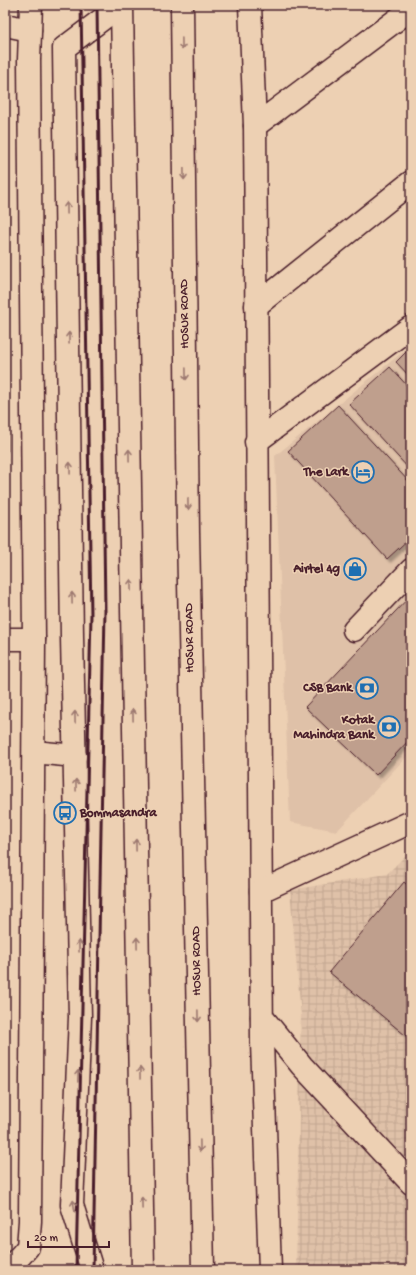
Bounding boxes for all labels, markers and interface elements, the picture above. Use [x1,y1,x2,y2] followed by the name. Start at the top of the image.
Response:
[178,37,186,50] one-way arrow
[180,167,188,180] one-way arrow
[63,202,71,215] one-way arrow
[177,279,193,349] street label: HOSUR ROAD
[65,332,72,345] one-way arrow
[182,367,190,380] one-way arrow
[125,449,133,462] one-way arrow
[350,459,376,485] hotel icon: The Lark
[66,462,74,475] one-way arrow
[303,465,350,480] place label: The Lark
[184,497,192,510] one-way arrow
[342,556,368,582] shop icon: Airtel 4g
[292,562,341,577] place label: Airtel 4g
[127,579,135,592] one-way arrow
[68,592,76,605] one-way arrow
[182,603,198,673] street label: HOSUR ROAD
[354,675,380,701] bank icon: CSB Bank
[302,681,354,696] place label: CSB Bank
[129,709,137,722] one-way arrow
[71,711,79,724] one-way arrow
[293,713,376,743] place label: Kotak Mahindra Bank
[376,714,402,740] bank icon: Kotak Mahindra Bank
[72,779,80,792] one-way arrow
[52,800,78,826] bus stop icon: Bommasandra
[79,806,157,821] place label: Bommasandra
[132,839,139,852] one-way arrow
[189,926,205,996] street label: HOSUR ROAD
[133,937,141,950] one-way arrow
[75,940,83,953] one-way arrow
[194,1009,202,1022] one-way arrow
[136,1067,143,1080] one-way arrow
[74,1070,81,1083] one-way arrow
[197,1139,204,1152] one-way arrow
[138,1197,146,1210] one-way arrow
[70,1200,78,1213] one-way arrow
[28,1223,109,1249] scale bar
[34,1232,59,1246] text: 20 m

